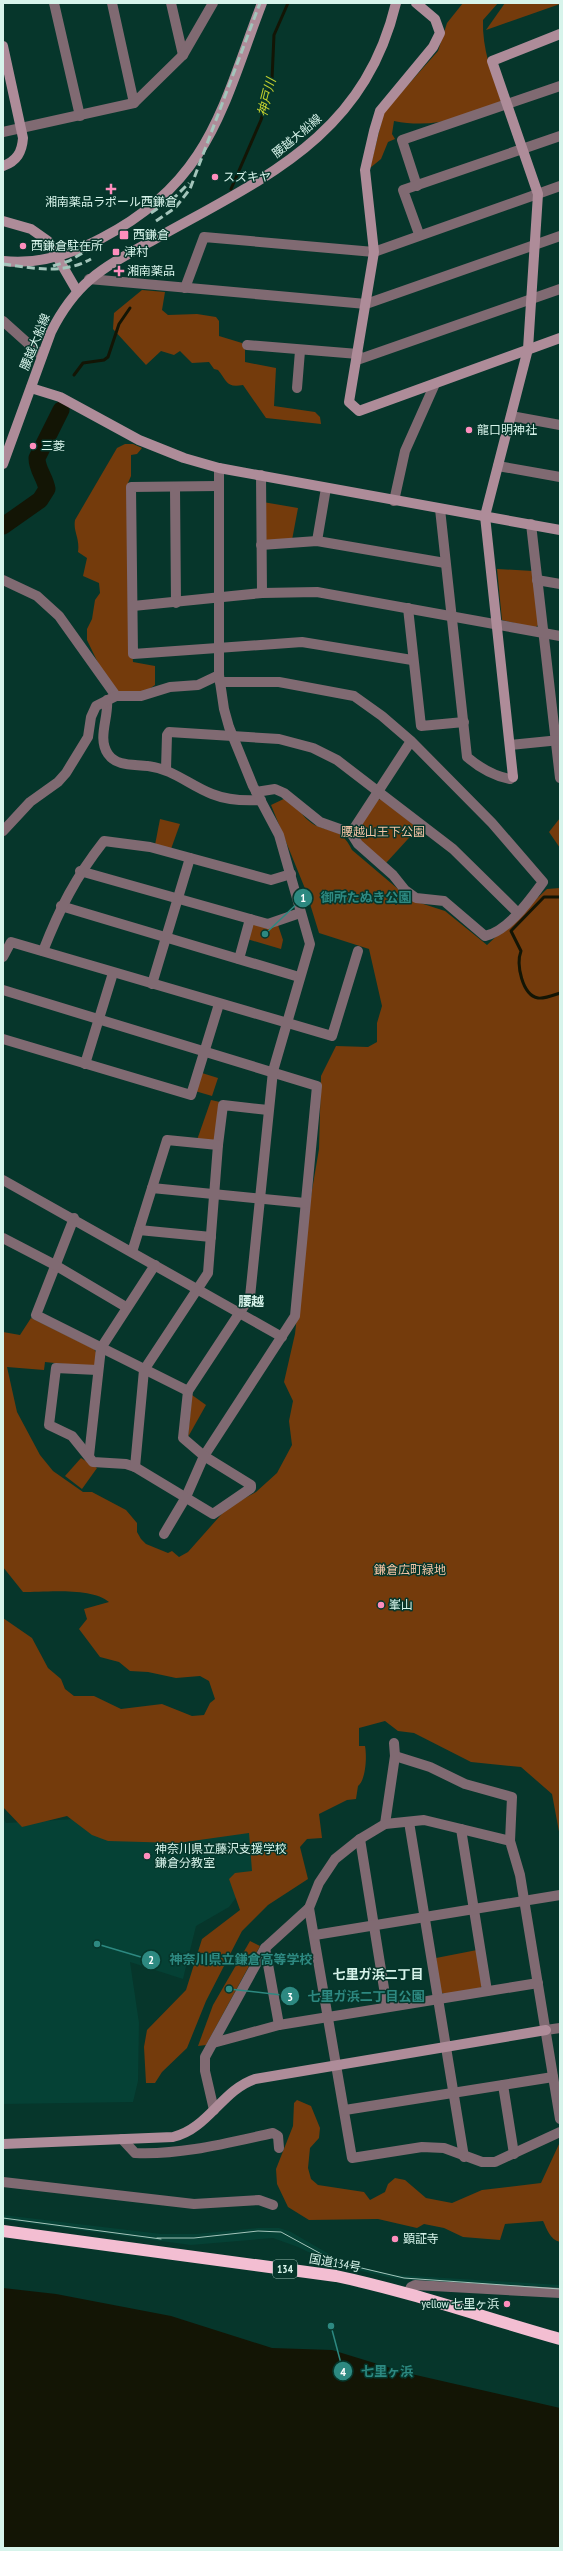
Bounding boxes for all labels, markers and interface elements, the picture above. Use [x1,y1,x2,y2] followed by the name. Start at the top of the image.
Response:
[254,74,280,118] water label: 神戸川
[269,111,324,161] street label: 腰越大船線
[223,169,271,184] place label: スズキヤ
[210,172,220,182] marker: スズキヤ
[106,184,116,194] marker: 湘南薬品ラポール西鎌倉
[45,194,177,209] place label: 湘南薬品ラポール西鎌倉
[133,227,169,242] place label: 西鎌倉
[118,229,130,241] marker: 西鎌倉
[31,238,103,253] place label: 西鎌倉駐在所
[18,241,28,251] marker: 西鎌倉駐在所
[124,244,149,259] place label: 津村
[111,247,121,257] marker: 津村
[127,263,175,278] place label: 湘南薬品
[114,266,124,276] marker: 湘南薬品
[16,311,53,372] street label: 腰越大船線
[477,422,537,437] place label: 龍口明神社
[464,425,474,435] marker: 龍口明神社
[41,438,65,453] place label: 三菱
[28,441,38,451] marker: 三菱
[341,824,425,839] park label: 腰越山王下公園
[293,885,420,910] callout: 御所たぬき公園
[321,889,411,906] text: 御所たぬき公園
[300,890,306,905] text: 1
[238,1293,264,1310] district label: 腰越
[374,1562,446,1577] park label: 鎌倉広町緑地
[389,1597,413,1612] place label: 峯山
[376,1600,386,1610] marker: 峯山
[155,1841,287,1870] place label: 神奈川県立藤沢支援学校 鎌倉分教室
[142,1851,152,1861] marker: 神奈川県立藤沢支援学校 鎌倉分教室
[141,1947,320,1972] callout: 神奈川県立鎌倉高等学校
[169,1951,313,1968] text: 神奈川県立鎌倉高等学校
[148,1952,154,1967] text: 2
[332,1966,424,1983] district label: 七里ガ浜二丁目
[280,1984,433,2009] callout: 七里ガ浜二丁目公園
[307,1988,425,2005] text: 七里ガ浜二丁目公園
[287,1989,293,2004] text: 3
[403,2231,439,2246] place label: 顕証寺
[390,2234,400,2244] marker: 顕証寺
[308,2251,362,2274] street label: 国道134号
[273,2260,297,2278] road number: 134
[421,2296,499,2311] place label: yellow 七里ヶ浜
[502,2299,512,2309] marker: yellow 七里ヶ浜
[333,2359,421,2384] callout: 七里ヶ浜
[361,2363,413,2380] text: 七里ヶ浜
[340,2364,346,2379] text: 4

